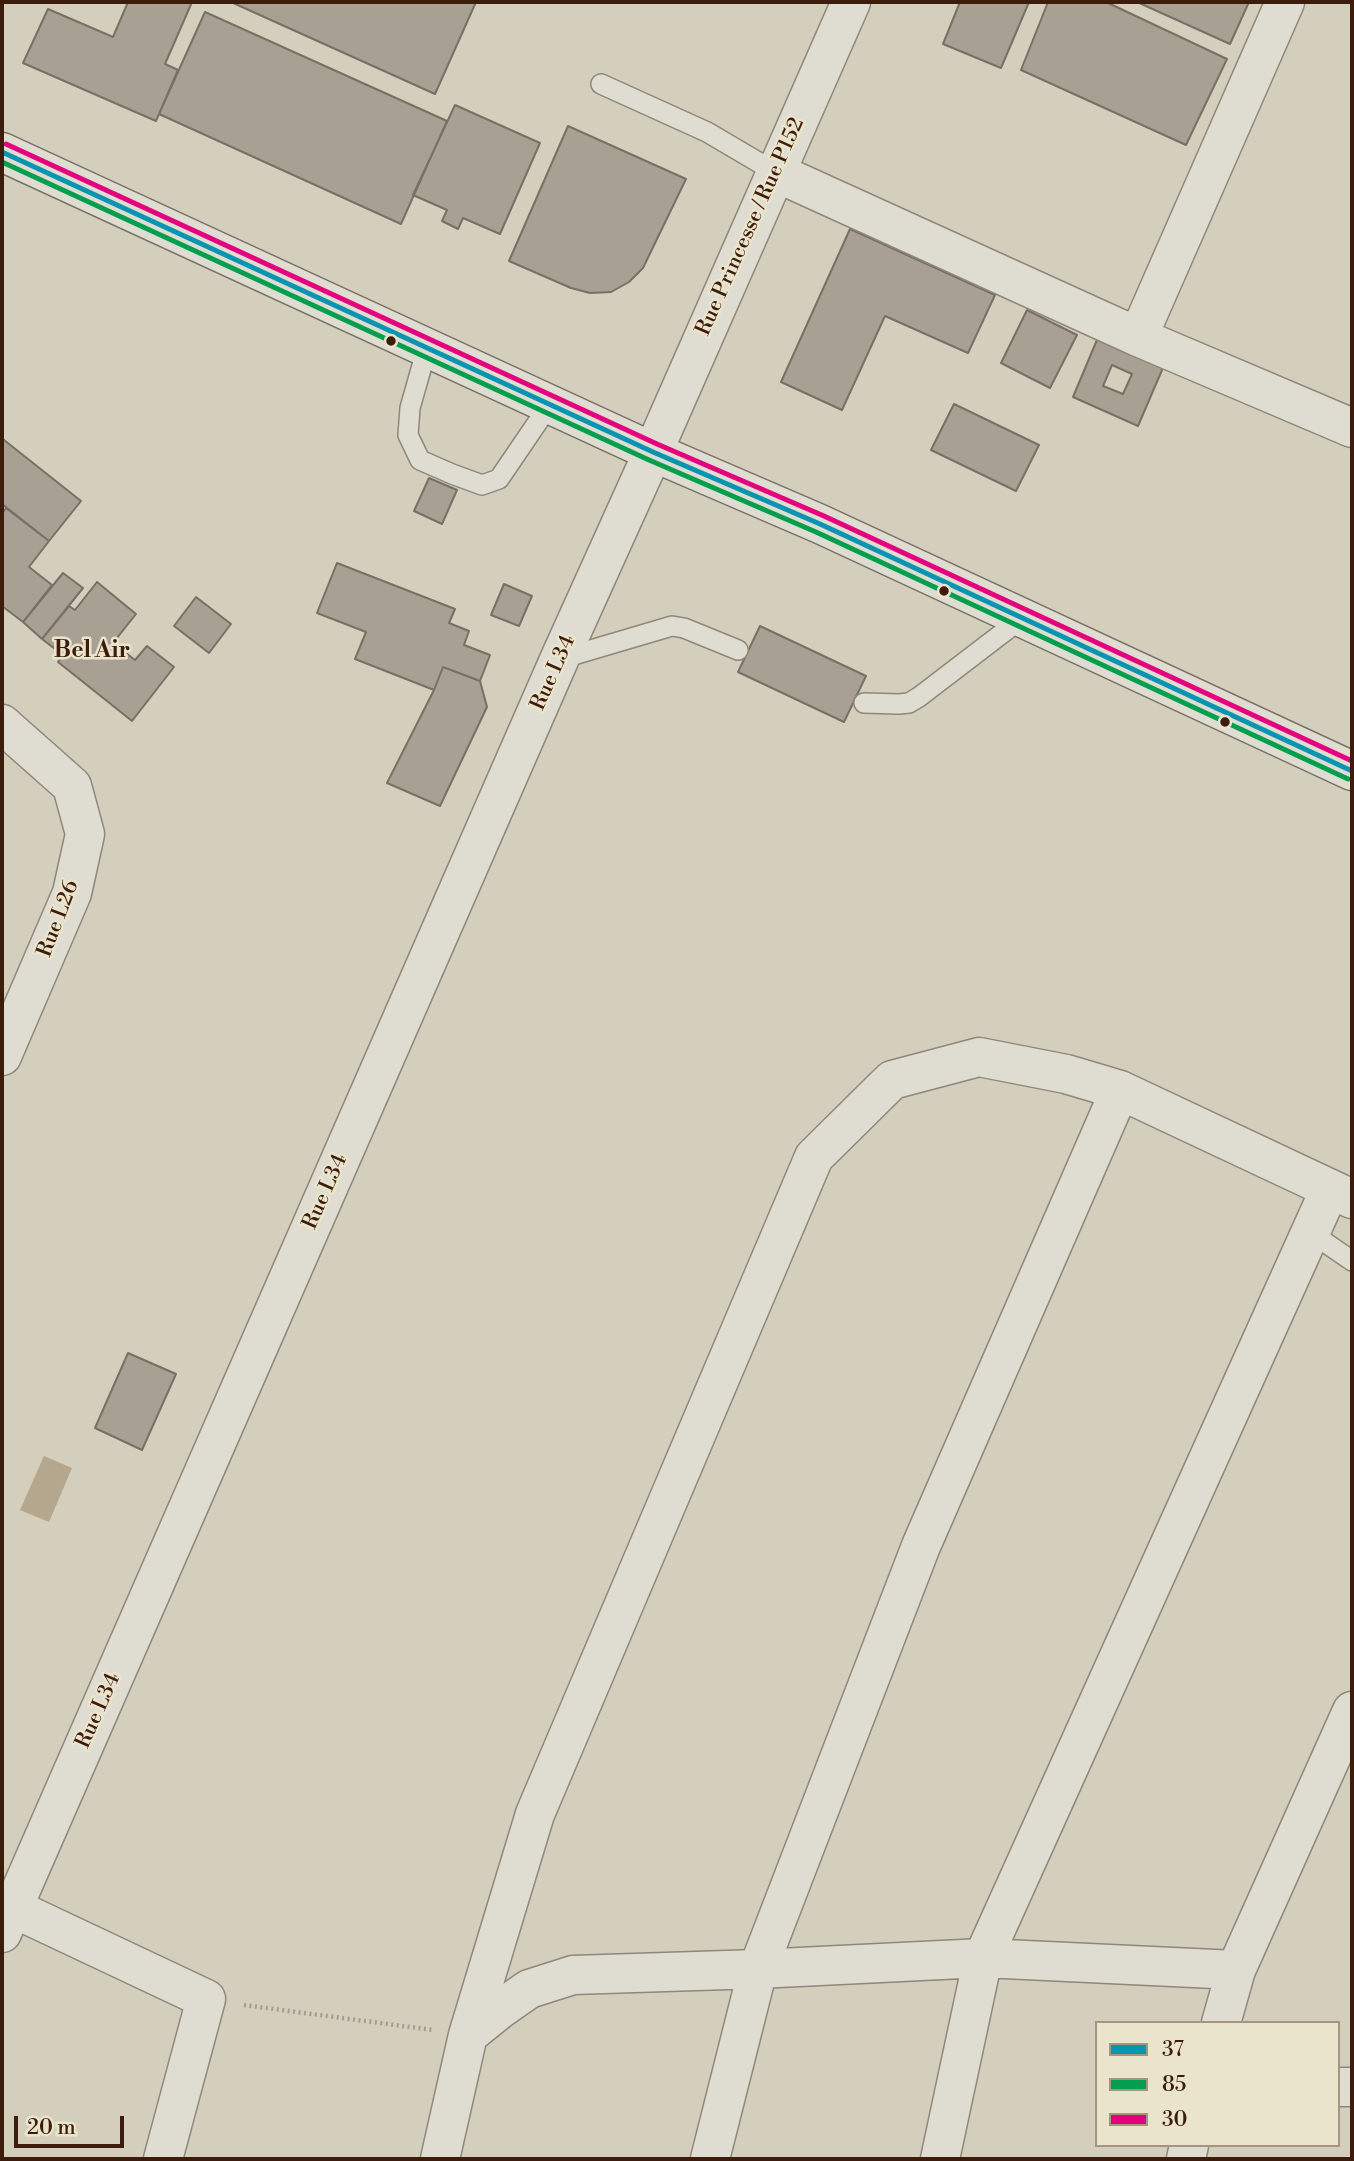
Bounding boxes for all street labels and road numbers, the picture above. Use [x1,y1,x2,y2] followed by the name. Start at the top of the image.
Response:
[692,114,810,340] street label: Rue Princesse / Rue P152
[526,631,582,715] street label: Rue L34
[33,877,85,961] street label: Rue L26
[298,1150,354,1234] street label: Rue L34
[71,1669,127,1753] street label: Rue L34

